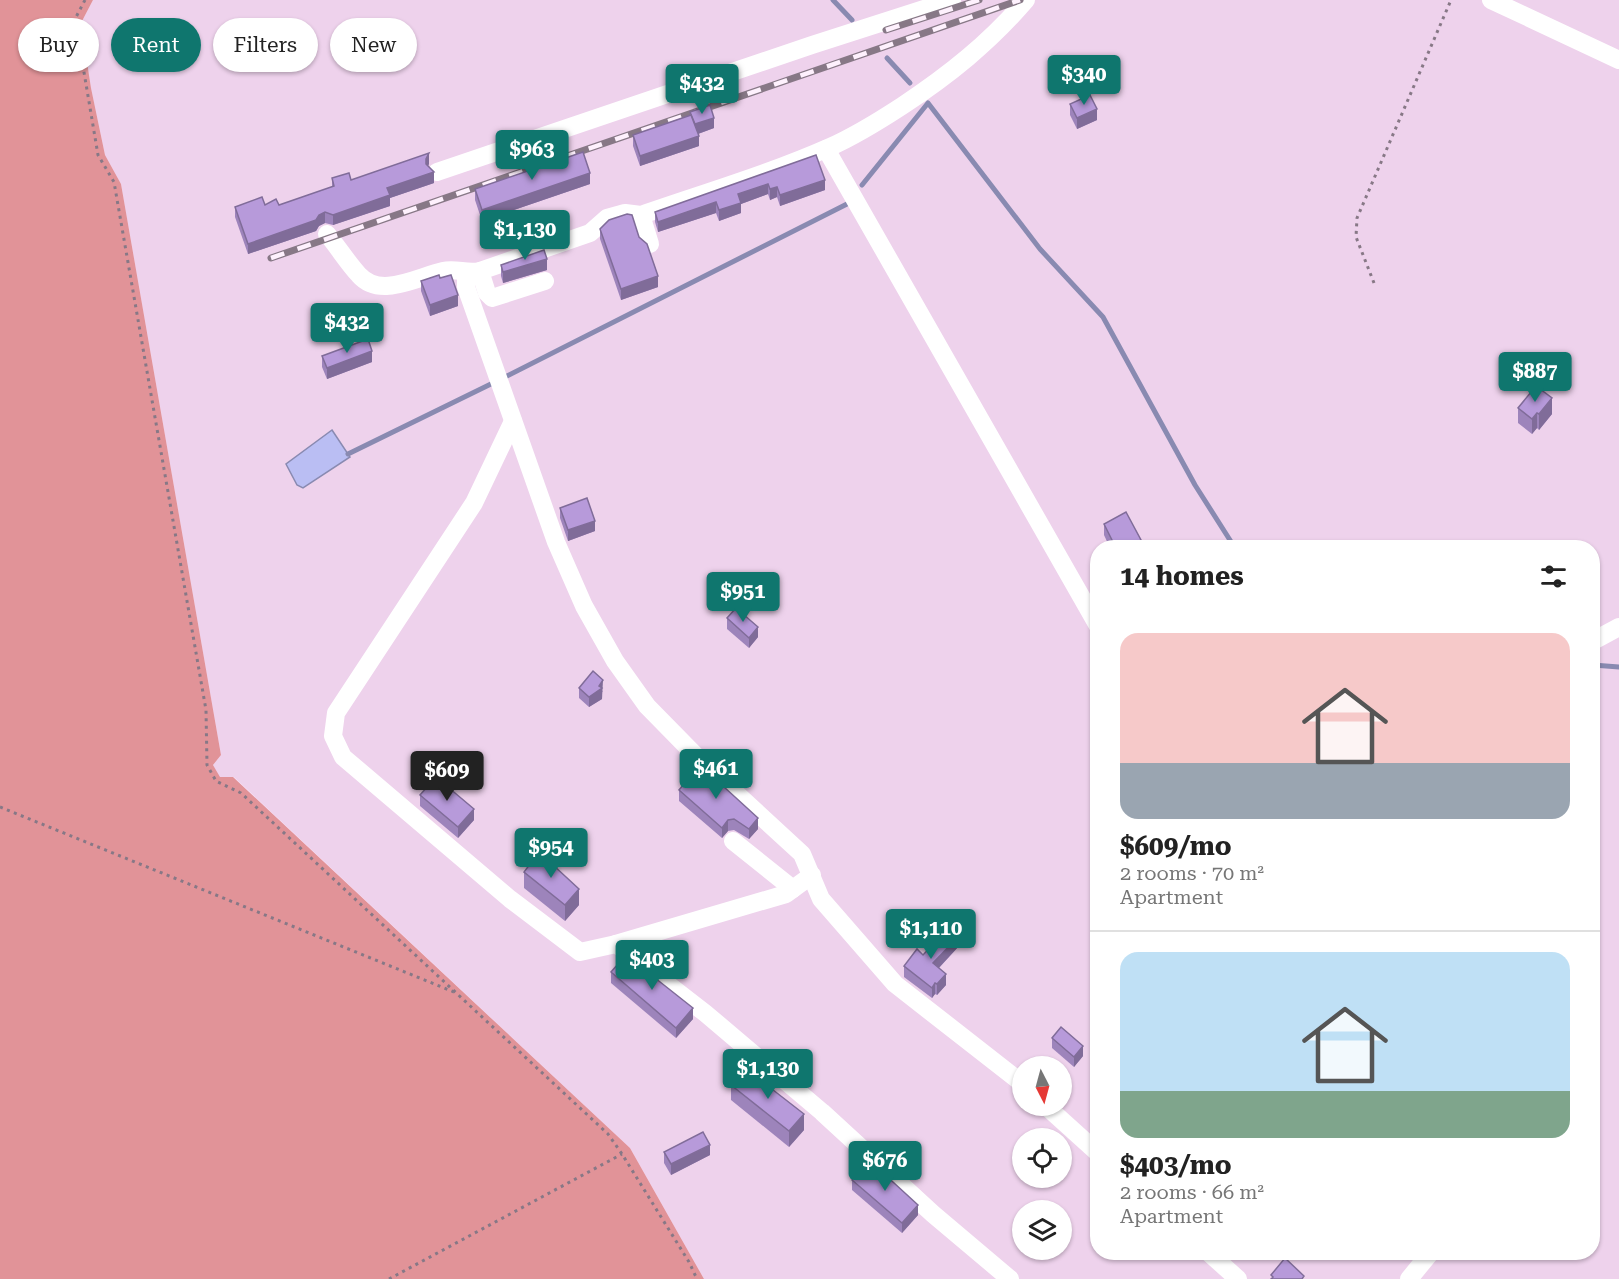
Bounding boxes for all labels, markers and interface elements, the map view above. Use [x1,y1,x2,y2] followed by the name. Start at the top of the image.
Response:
[18,18,99,72] chip: Buy
[111,18,201,72] chip: Rent
[213,18,318,72] chip: Filters
[330,18,417,72] chip: New
[1048,55,1120,106] pin: $340
[1062,62,1106,86] text: $340
[666,64,738,115] pin: $432
[680,71,724,95] text: $432
[496,130,568,181] pin: $963
[510,137,554,161] text: $963
[476,210,574,261] pin: $1,130
[494,217,556,241] text: $1,130
[311,303,383,354] pin: $432
[325,310,369,334] text: $432
[1499,352,1571,403] pin: $887
[1513,359,1557,383] text: $887
[1537,560,1570,593] icon: filters
[1120,561,1244,591] text: 14 homes
[707,572,779,623] pin: $951
[721,579,765,603] text: $951
[1291,672,1399,780] icon: home
[680,749,752,800] pin: $461
[411,751,483,802] pin: $609
[694,756,738,780] text: $461
[425,758,469,782] text: $609
[515,828,587,879] pin: $954
[1120,831,1232,861] text: $609/mo
[529,835,573,859] text: $954
[1120,861,1264,885] text: 2 rooms · 70 m²
[1120,885,1223,909] text: Apartment
[882,909,980,960] pin: $1,110
[900,916,962,940] text: $1,110
[616,940,688,991] pin: $403
[630,947,674,971] text: $403
[1291,991,1399,1099] icon: home
[719,1049,817,1100] pin: $1,130
[737,1056,799,1080] text: $1,130
[1012,1056,1072,1116] north arrow
[1012,1056,1072,1260] map controls
[1012,1128,1072,1188] button: locate
[849,1141,921,1192] pin: $676
[863,1148,907,1172] text: $676
[1120,1150,1232,1180] text: $403/mo
[1120,1180,1264,1204] text: 2 rooms · 66 m²
[1012,1200,1072,1260] button: layers
[1120,1204,1223,1228] text: Apartment

